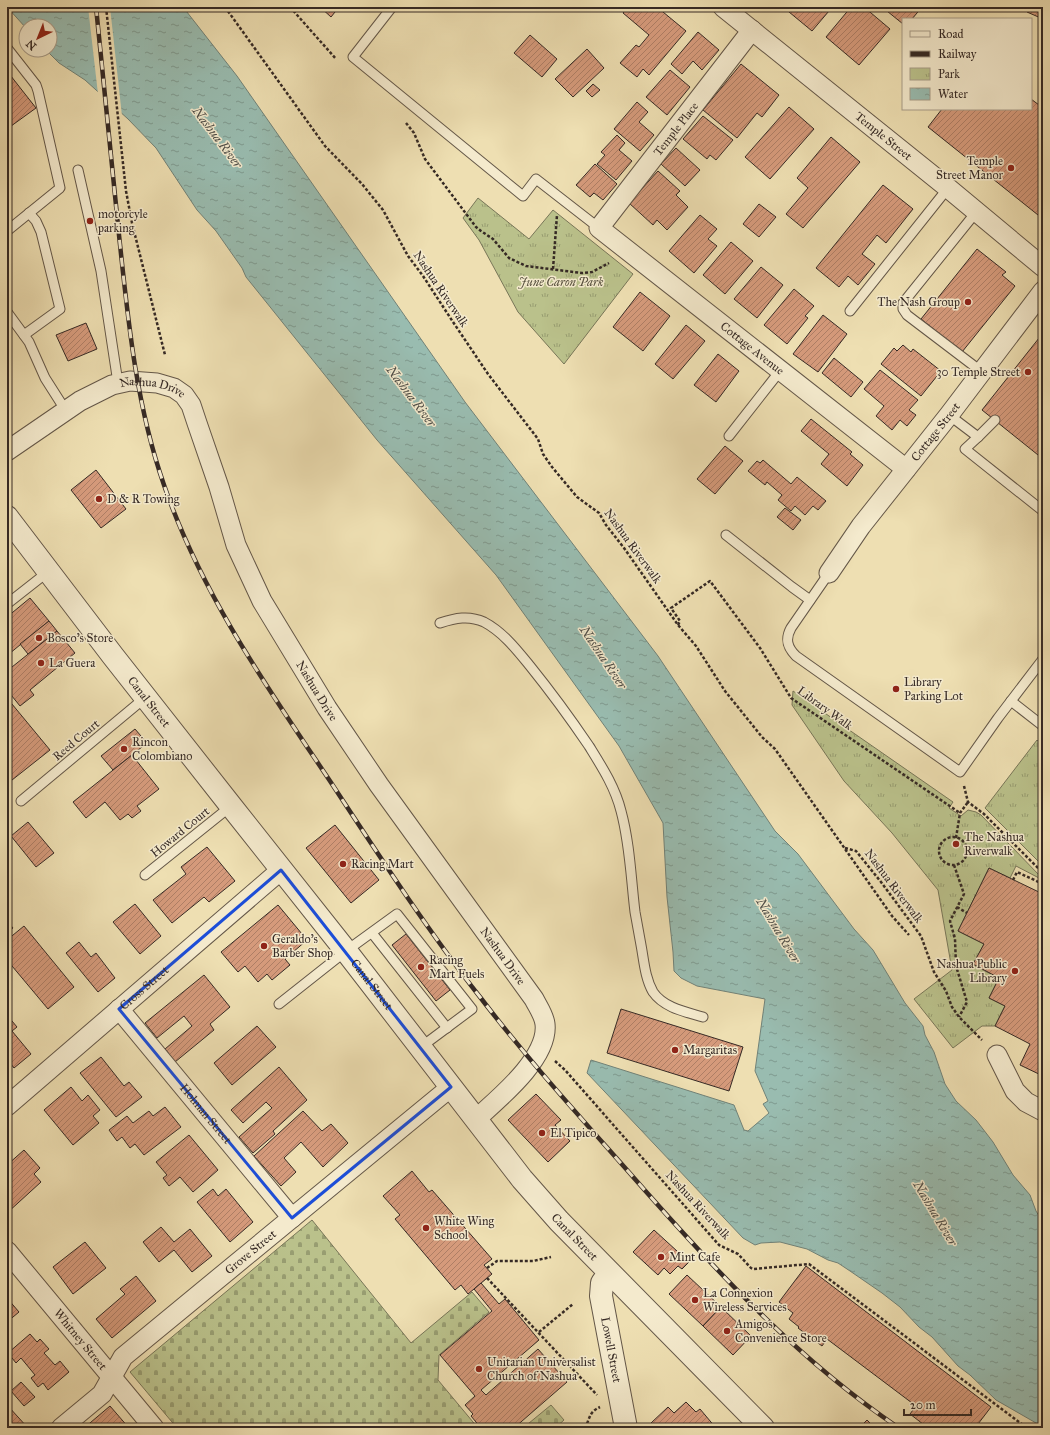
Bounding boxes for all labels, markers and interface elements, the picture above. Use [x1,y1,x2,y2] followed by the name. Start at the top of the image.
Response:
[18,18,58,58] north arrow
[902,18,1032,110] legend
[938,27,964,41] text: Road
[23,37,39,53] text: N
[938,47,977,61] text: Railway
[938,67,960,81] text: Park
[938,87,968,101] text: Water
[651,99,701,159] street label: Temple Place
[188,103,246,172] water label: Nashua River
[852,109,915,164] street label: Temple Street
[936,154,1003,182] place label: Temple Street Manor
[1006,163,1016,173] marker: Temple Street Manor
[97,207,148,236] place label: motorcyle parking
[85,216,95,226] marker: motorcyle parking
[410,248,472,330] street label: Nashua Riverwalk
[518,275,604,289] park label: June Caron Park
[877,295,960,309] place label: The Nash Group
[963,297,973,307] marker: The Nash Group
[718,319,787,378] street label: Cottage Avenue
[382,362,440,431] water label: Nashua River
[937,365,1021,379] place label: 30 Temple Street
[1023,367,1033,377] marker: 30 Temple Street
[118,374,188,401] street label: Nashua Drive
[908,399,963,464] street label: Cottage Street
[107,492,180,507] place label: D & R Towing
[94,494,104,504] marker: D & R Towing
[601,506,665,586] street label: Nashua Riverwalk
[576,622,631,693] water label: Nashua River
[47,631,113,645] place label: Bosco's Store
[34,633,44,643] marker: Bosco's Store
[49,656,96,670] place label: La Guera
[36,658,46,668] marker: La Guera
[293,658,341,724] street label: Nashua Drive
[125,674,174,730] street label: Canal Street
[904,675,964,704] place label: Library Parking Lot
[795,683,856,733] street label: Library Walk
[891,684,901,694] marker: Library Parking Lot
[50,716,103,764] street label: Reed Court
[132,735,192,763] place label: Rincon Colombiano
[119,744,129,754] marker: Rincon Colombiano
[148,804,213,860] street label: Howard Court
[964,830,1025,858] place label: The Nashua Riverwalk
[951,839,961,849] marker: The Nashua Riverwalk
[862,846,926,926] street label: Nashua Riverwalk
[351,857,414,872] place label: Racing Mart
[338,859,348,869] marker: Racing Mart
[752,894,804,966] water label: Nashua River
[477,924,528,988] street label: Nashua Drive
[272,932,333,960] place label: Geraldo's Barber Shop
[259,941,269,951] marker: Geraldo's Barber Shop
[429,953,485,981] place label: Racing Mart Fuels
[348,956,396,1013] street label: Canal Street
[936,957,1007,985] place label: Nashua Public Library
[416,962,426,972] marker: Racing Mart Fuels
[117,963,172,1013] street label: Cross Street
[1010,966,1020,976] marker: Nashua Public Library
[683,1043,737,1058] place label: Margaritas
[670,1045,680,1055] marker: Margaritas
[177,1081,235,1147] street label: Holman Street
[550,1126,596,1140] place label: El Tipico
[537,1128,547,1138] marker: El Tipico
[663,1168,734,1242] street label: Nashua Riverwalk
[909,1177,961,1249] water label: Nashua River
[548,1210,601,1264] street label: Canal Street
[434,1214,494,1242] place label: White Wing School
[421,1223,431,1233] marker: White Wing School
[222,1226,280,1277] street label: Grove Street
[669,1250,720,1264] place label: Mint Cafe
[656,1252,666,1262] marker: Mint Cafe
[703,1286,787,1314] place label: La Connexion Wireless Services
[690,1295,700,1305] marker: La Connexion Wireless Services
[51,1306,110,1373] street label: Whitney Street
[598,1316,624,1385] street label: Lowell Street
[734,1317,827,1345] place label: Amigos Convenience Store
[722,1326,732,1336] marker: Amigos Convenience Store
[487,1355,597,1383] place label: Unitarian Universalist Church of Nashua
[474,1364,484,1374] marker: Unitarian Universalist Church of Nashua
[904,1391,971,1417] scale bar
[910,1398,936,1412] text: 20 m

